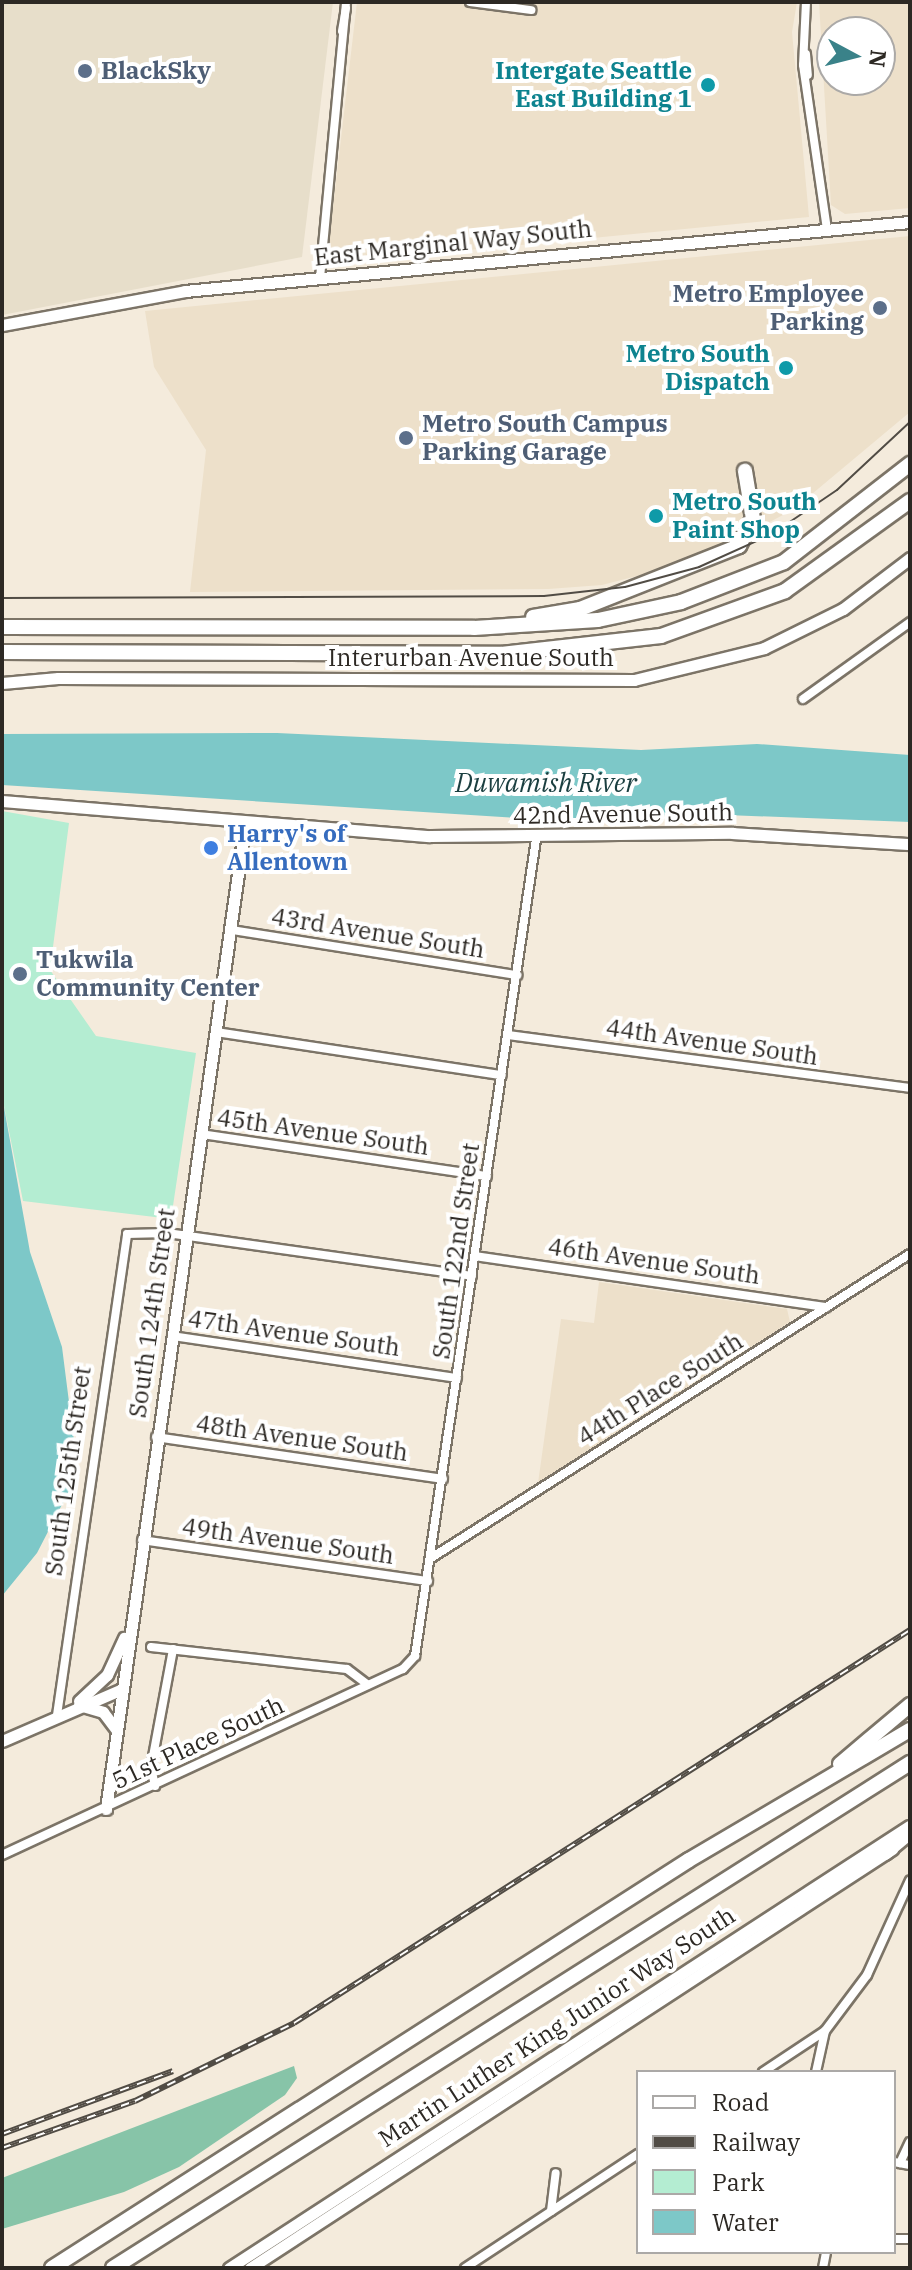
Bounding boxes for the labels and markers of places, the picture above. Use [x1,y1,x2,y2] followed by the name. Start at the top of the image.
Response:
[101,57,211,85] place label: BlackSky
[495,57,692,113] place label: Intergate Seattle East Building 1
[76,62,94,80] marker: BlackSky
[699,76,717,94] marker: Intergate Seattle East Building 1
[673,280,864,336] place label: Metro Employee Parking
[871,299,889,317] marker: Metro Employee Parking
[625,340,770,396] place label: Metro South Dispatch
[777,359,795,377] marker: Metro South Dispatch
[422,410,668,466] place label: Metro South Campus Parking Garage
[397,429,415,447] marker: Metro South Campus Parking Garage
[672,488,817,544] place label: Metro South Paint Shop
[647,507,665,525] marker: Metro South Paint Shop
[227,820,348,876] place label: Harry's of Allentown
[202,839,220,857] marker: Harry's of Allentown
[36,946,260,1002] place label: Tukwila Community Center
[11,965,29,983] marker: Tukwila Community Center

